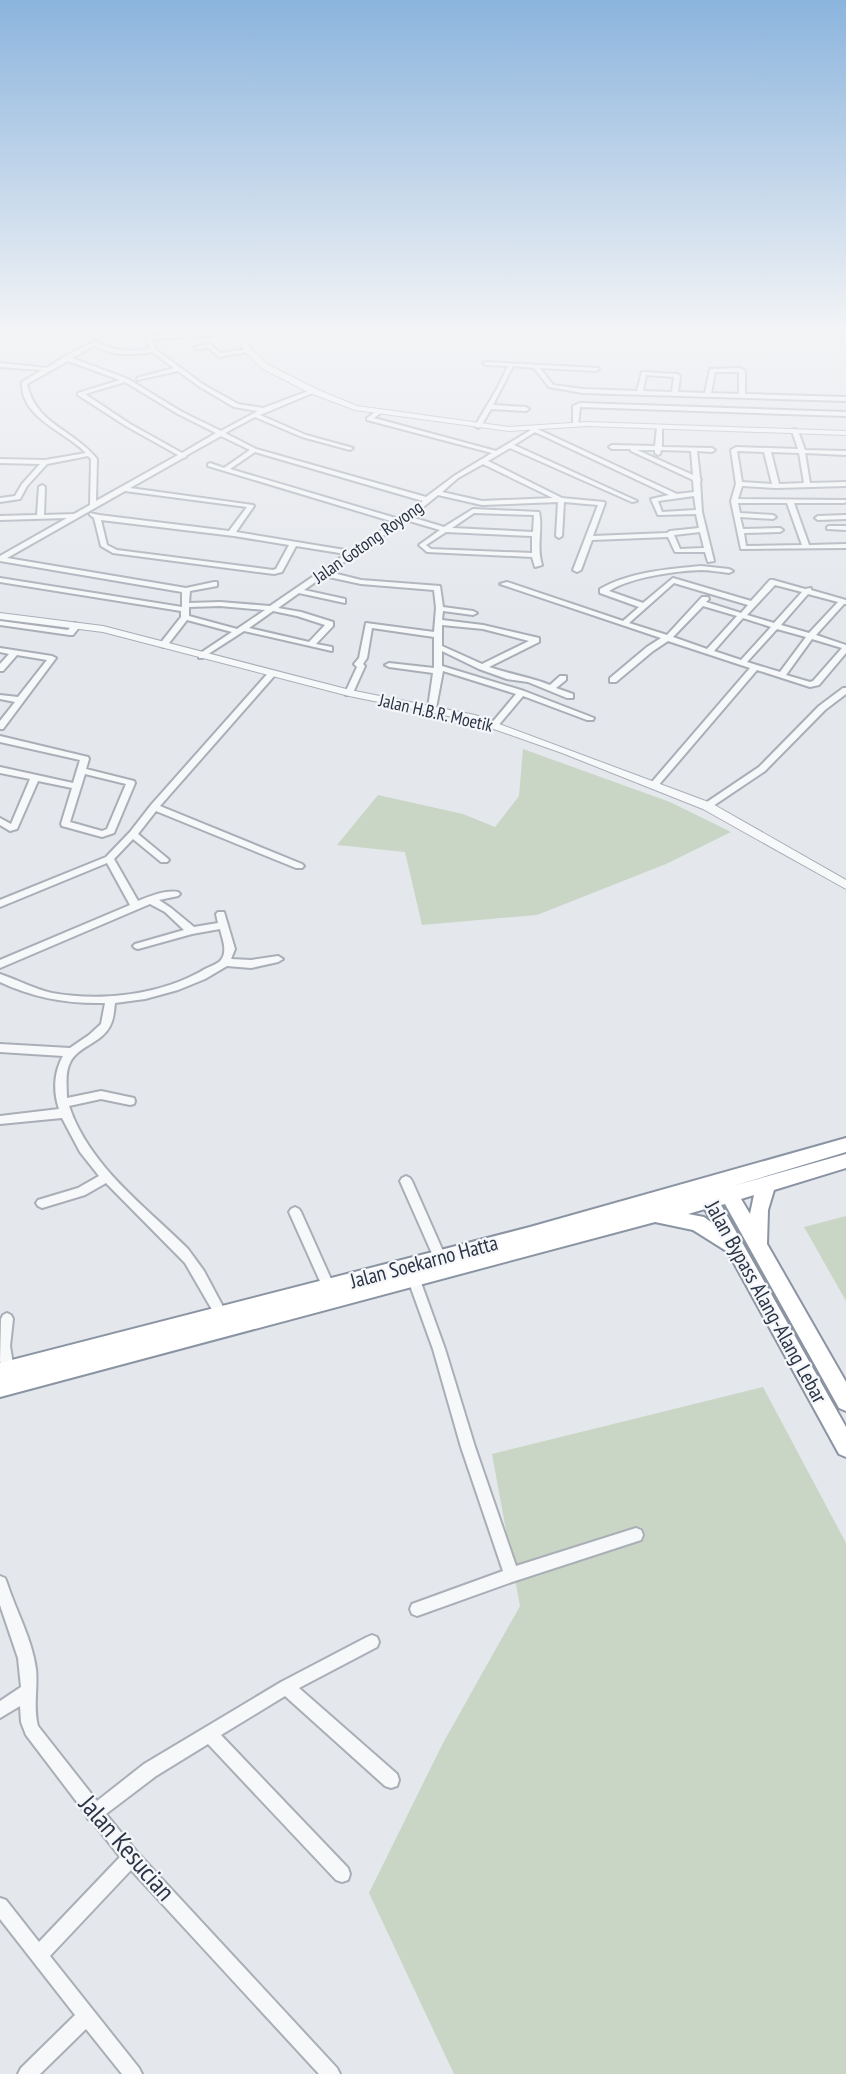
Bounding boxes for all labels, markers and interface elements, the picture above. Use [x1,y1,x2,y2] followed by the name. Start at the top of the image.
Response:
[307,495,427,589] street label: Jalan Gotong Royong
[376,688,495,737] street label: Jalan H.B.R. Moetik
[699,1195,833,1408] street label: Jalan Bypass Alang-Alang Lebar
[346,1229,501,1294] street label: Jalan Soekarno Hatta
[72,1787,182,1907] street label: Jalan Kesucian

